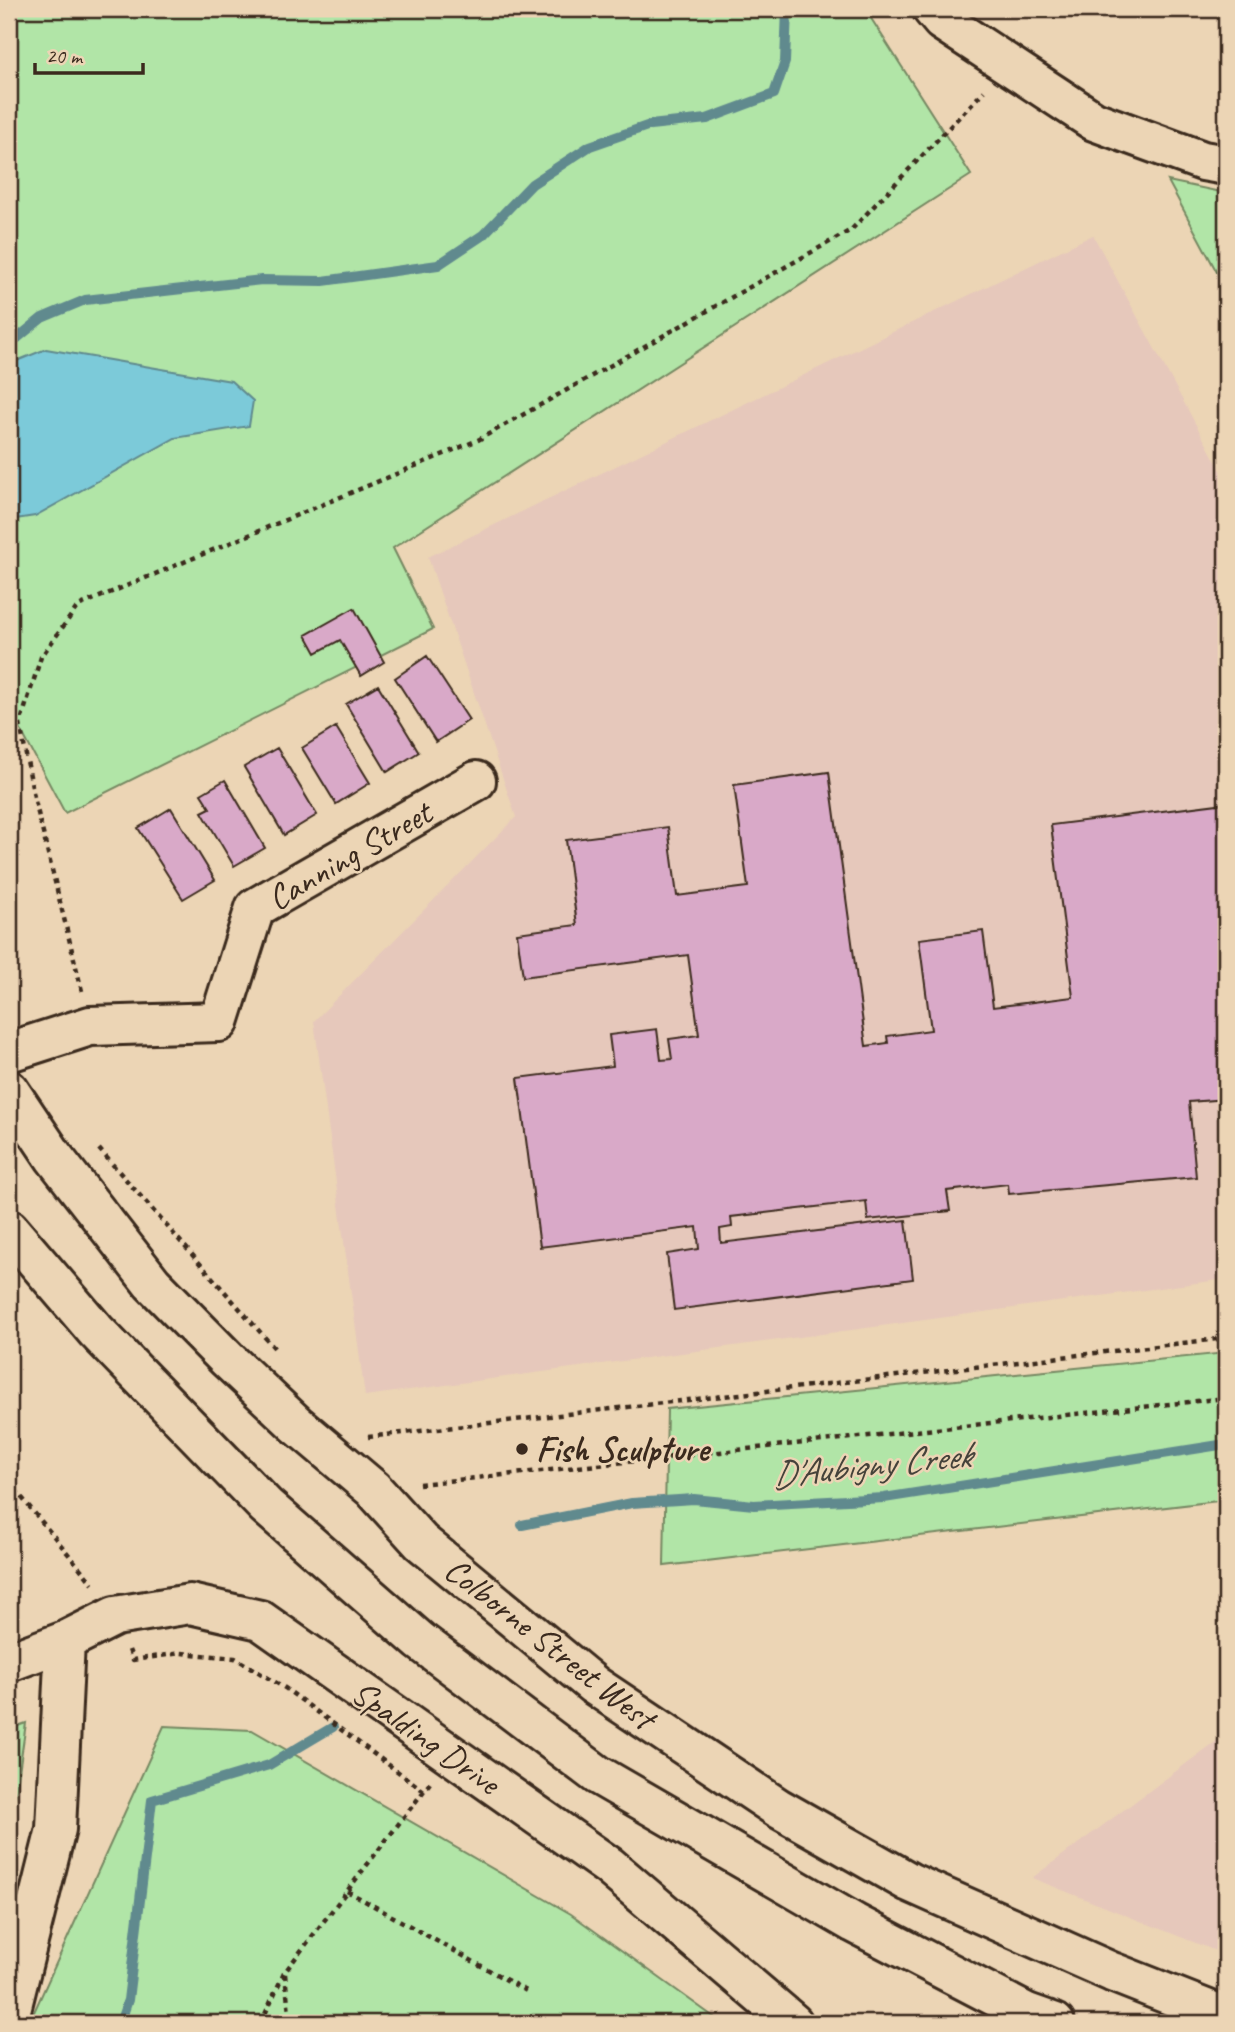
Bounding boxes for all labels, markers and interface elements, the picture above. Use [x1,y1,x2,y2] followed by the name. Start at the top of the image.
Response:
[35,32,144,76] scale bar
[46,43,84,69] text: 20 m
[259,789,442,920] street label: Canning Street
[536,1427,712,1472] place label: Fish Sculpture
[769,1430,980,1498] water label: D'Aubigny Creek
[514,1441,530,1457] marker: Fish Sculpture
[435,1547,667,1742] street label: Colborne Street West
[343,1670,511,1806] street label: Spalding Drive

